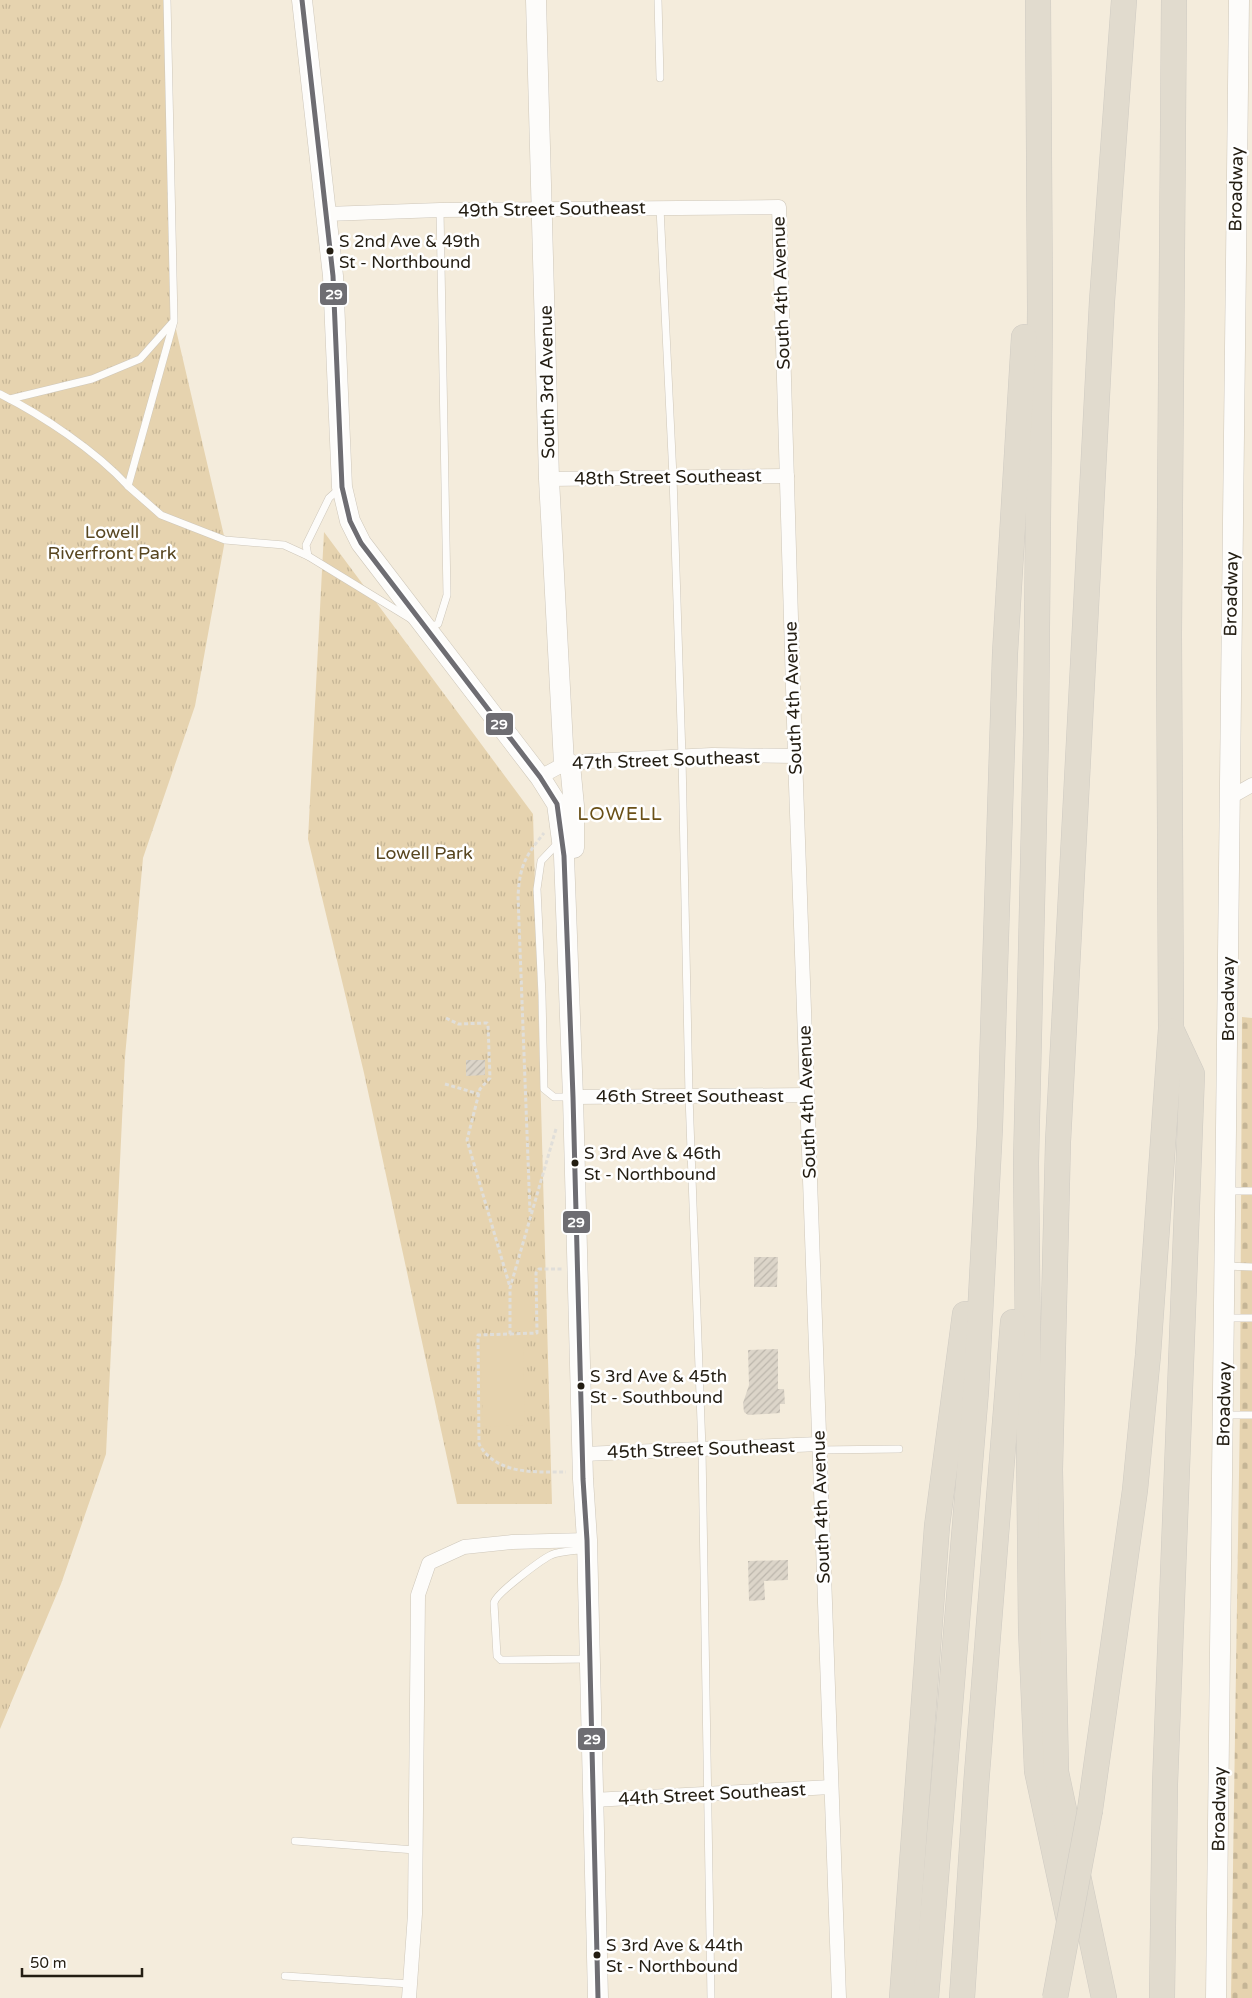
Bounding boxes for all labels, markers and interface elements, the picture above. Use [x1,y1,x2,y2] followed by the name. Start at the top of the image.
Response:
[1224,146,1248,232] street label: Broadway
[458,196,646,222] street label: 49th Street Southeast
[767,216,795,370] street label: South 4th Avenue
[339,231,480,273] place label: S 2nd Ave & 49th St - Northbound
[325,246,335,256] marker: S 2nd Ave & 49th St - Northbound
[319,282,348,306] line badge: 29
[325,286,343,303] text: 29
[535,305,559,459] street label: South 3rd Avenue
[574,464,762,490] street label: 48th Street Southeast
[48,521,177,564] park label: Lowell Riverfront Park
[1219,551,1243,637] street label: Broadway
[779,621,807,775] street label: South 4th Avenue
[485,712,514,736] line badge: 29
[490,716,508,733] text: 29
[572,746,760,774] street label: 47th Street Southeast
[577,803,663,825] district label: LOWELL
[375,842,473,864] park label: Lowell Park
[1217,956,1239,1042] street label: Broadway
[793,1025,821,1179] street label: South 4th Avenue
[596,1085,784,1107] street label: 46th Street Southeast
[584,1143,721,1185] place label: S 3rd Ave & 46th St - Northbound
[570,1158,580,1168] marker: S 3rd Ave & 46th St - Northbound
[562,1210,591,1234] line badge: 29
[567,1214,585,1231] text: 29
[1212,1361,1236,1447] street label: Broadway
[590,1366,727,1408] place label: S 3rd Ave & 45th St - Southbound
[576,1381,586,1391] marker: S 3rd Ave & 45th St - Southbound
[807,1430,835,1584] street label: South 4th Avenue
[607,1435,795,1463] street label: 45th Street Southeast
[577,1727,606,1751] line badge: 29
[583,1731,601,1748] text: 29
[1207,1766,1231,1852] street label: Broadway
[618,1778,806,1810] street label: 44th Street Southeast
[606,1935,743,1977] place label: S 3rd Ave & 44th St - Northbound
[22,1946,142,1978] scale bar
[592,1950,602,1960] marker: S 3rd Ave & 44th St - Northbound
[30,1954,67,1972] text: 50 m

